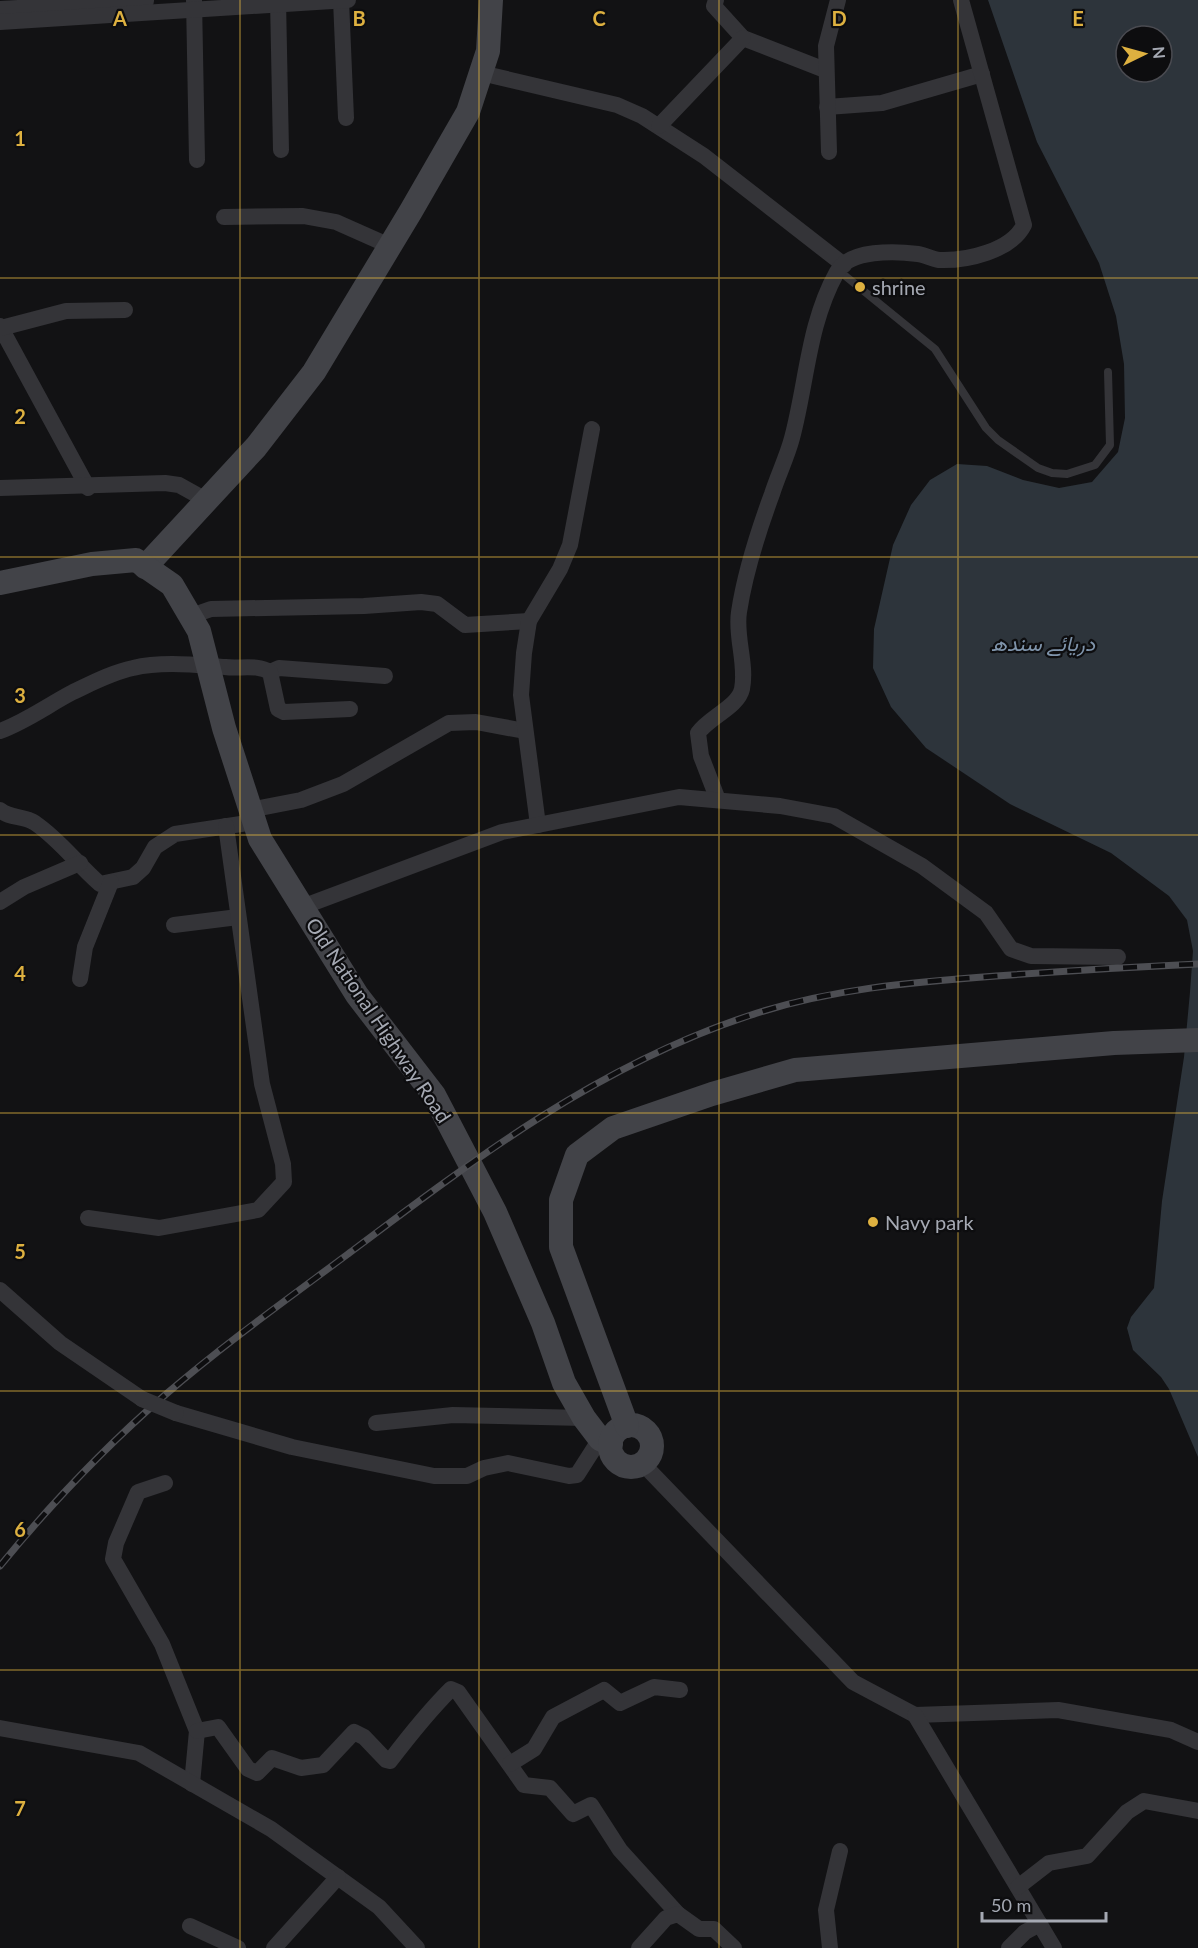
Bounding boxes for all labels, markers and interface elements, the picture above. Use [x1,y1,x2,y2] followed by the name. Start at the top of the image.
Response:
[112,6,127,30] text: A
[352,6,366,30] text: B
[592,6,606,30] text: C
[831,6,847,30] text: D
[1072,6,1084,30] text: E
[1114,24,1174,84] north arrow
[1149,46,1169,60] text: N
[14,126,26,150] text: 1
[872,275,926,299] place label: shrine
[853,280,867,294] marker: shrine
[14,404,26,428] text: 2
[991,630,1096,657] water label: دریائے سندھ
[14,683,26,707] text: 3
[301,913,457,1127] street label: Old National Highway Road
[14,961,26,985] text: 4
[885,1210,974,1234] place label: Navy park
[866,1215,880,1229] marker: Navy park
[14,1239,26,1263] text: 5
[14,1517,26,1541] text: 6
[14,1796,26,1820] text: 7
[982,1885,1106,1923] scale bar
[991,1894,1031,1916] text: 50 m

